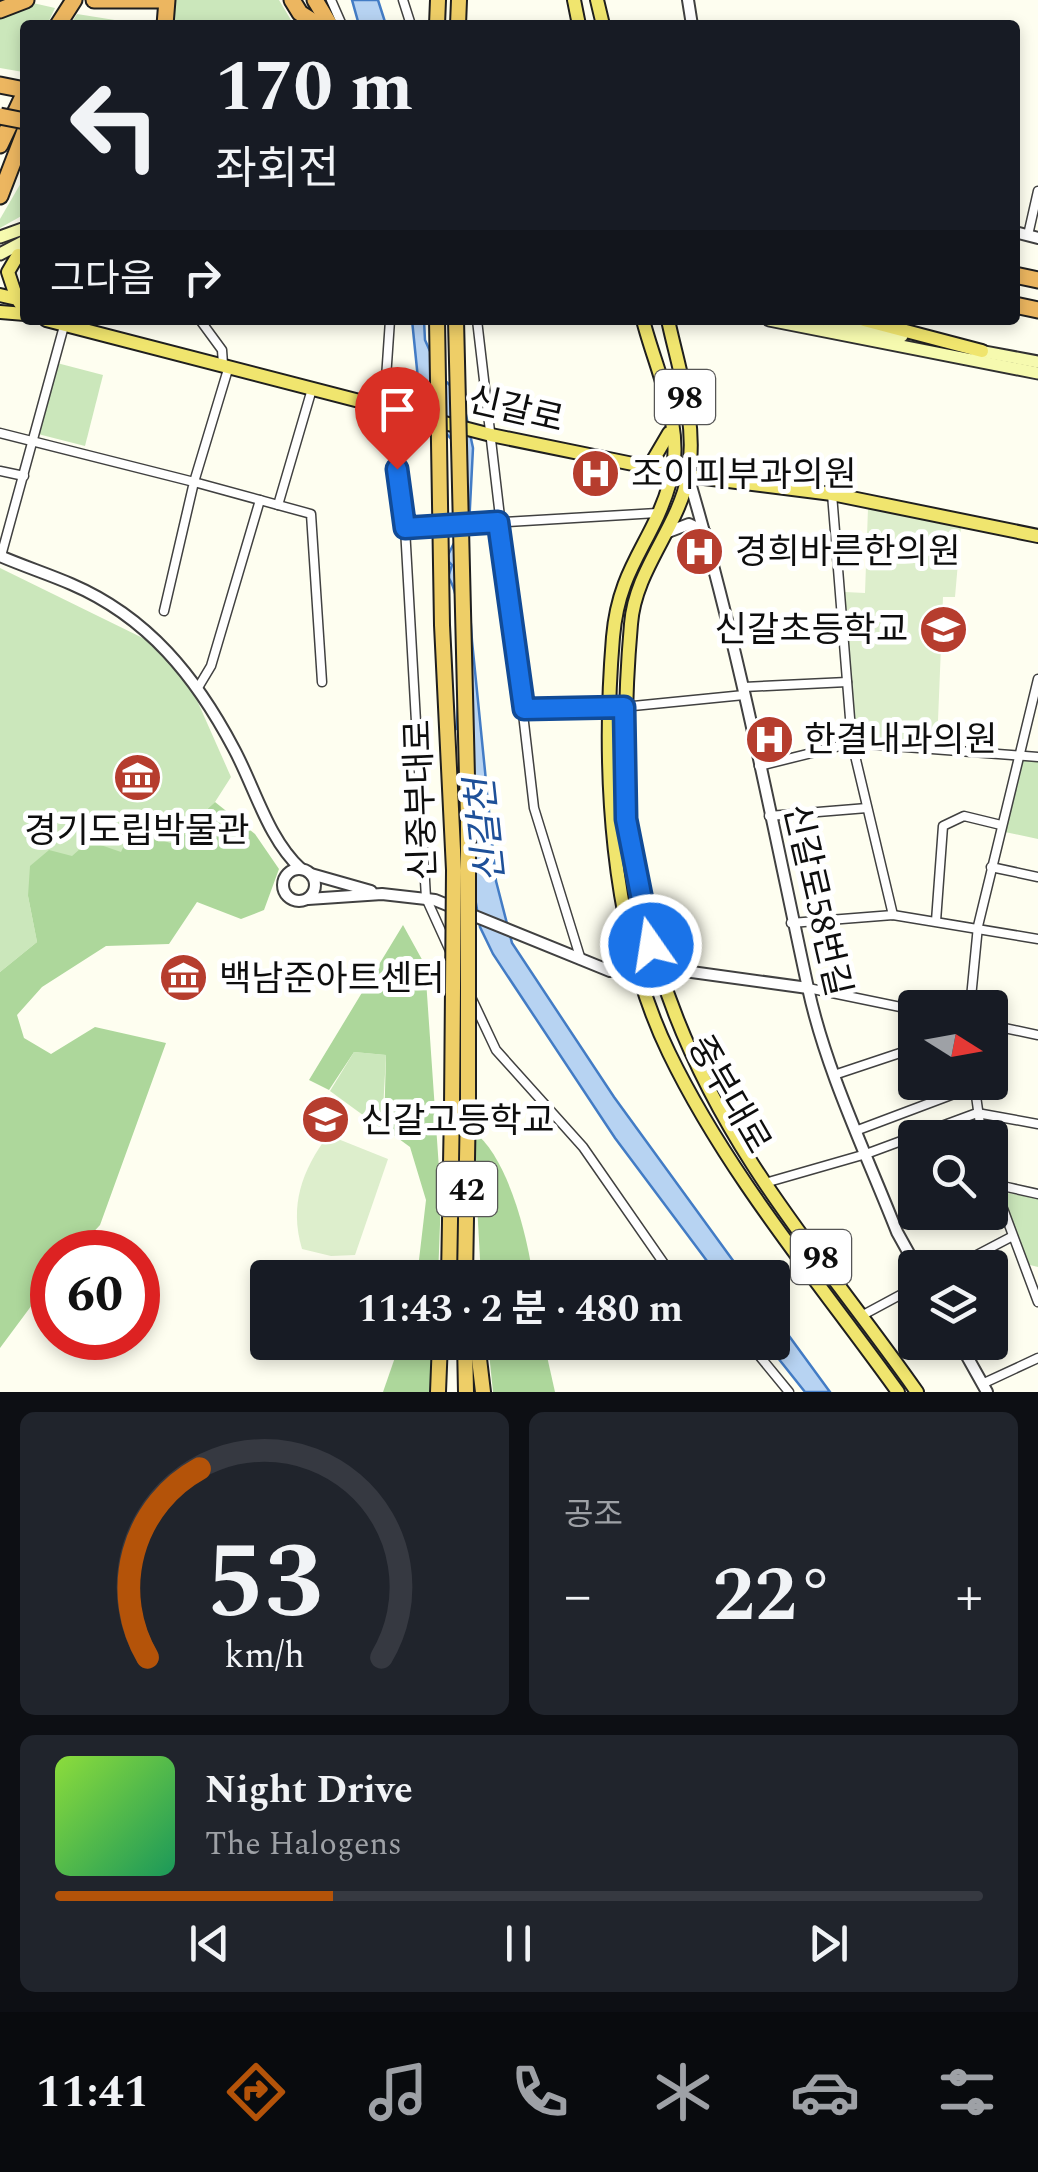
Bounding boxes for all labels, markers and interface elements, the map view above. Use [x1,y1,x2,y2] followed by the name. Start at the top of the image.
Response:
[215,35,413,141] text: 170 m
[50,60,180,190] icon: left
[215,135,339,204] text: 좌회전
[175,250,230,305] icon: right
[50,251,155,309] text: 그다음
[355,367,440,470] pin
[655,370,715,424] road number: 98
[463,374,569,447] street label: 신갈로
[370,382,425,437] icon: arrive
[570,448,622,500] hospital icon: 조이피부과의원
[631,449,856,502] place label: 조이피부과의원
[674,525,726,577] hospital icon: 경희바른한의원
[735,526,960,579] place label: 경희바른한의원
[917,603,969,655] school or university icon: 신갈초등학교
[715,604,908,657] place label: 신갈초등학교
[743,713,795,765] hospital icon: 한결내과의원
[804,714,997,767] place label: 한결내과의원
[392,719,451,881] street label: 신중부대로
[111,752,163,804] museum icon: 경기도립박물관
[452,772,521,886] water label: 신갈천
[769,799,864,1002] street label: 신갈로58번길
[24,805,250,858] place label: 경기도립박물관
[599,893,703,997] position arrow
[158,952,210,1004] museum icon: 백남준아트센터
[219,953,444,1006] place label: 백남준아트센터
[898,990,1008,1100] north arrow
[898,990,1008,1360] map controls
[674,1026,784,1164] street label: 중부대로
[300,1094,352,1146] school or university icon: 신갈고등학교
[361,1095,554,1148] place label: 신갈고등학교
[898,1120,1008,1230] button: search
[437,1162,497,1216] road number: 42
[30,1230,160,1360] speed limit sign: 60
[791,1230,851,1284] road number: 98
[898,1250,1008,1360] button: layers
[357,1281,683,1339] text: 11:43 · 2 분 · 480 m
[564,1491,623,1540] text: 공조
[206,1505,323,1663] text: 53
[713,1540,834,1654] text: 22°
[564,1555,592,1638] text: −
[955,1555,983,1638] text: +
[224,1629,305,1684] text: km/h
[205,1762,413,1820] text: Night Drive
[205,1820,402,1869] text: The Halogens
[182,1916,237,1971] icon: previous
[491,1916,546,1971] icon: pause
[801,1916,856,1971] icon: next
[221,2057,291,2127] icon: directions
[363,2057,433,2127] icon: music
[505,2057,575,2127] icon: phone
[648,2057,718,2127] icon: climate
[790,2057,860,2127] icon: car
[932,2057,1002,2127] icon: filters
[36,2058,149,2127] text: 11:41

